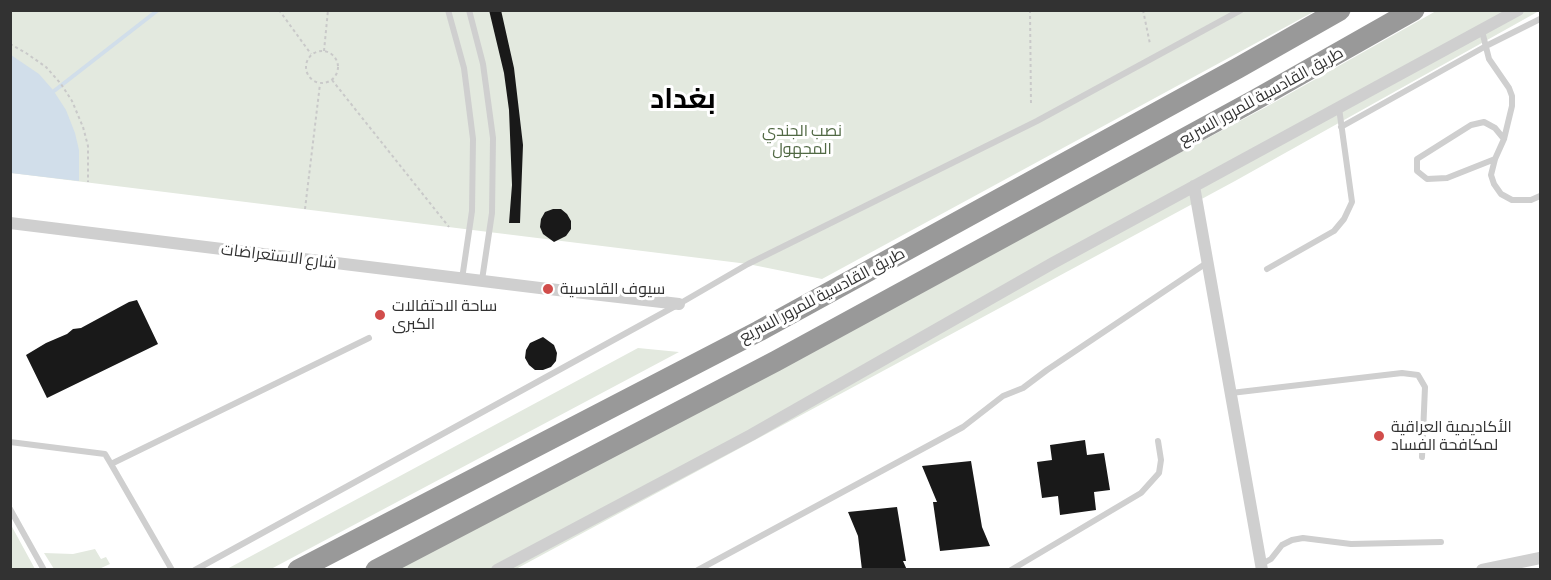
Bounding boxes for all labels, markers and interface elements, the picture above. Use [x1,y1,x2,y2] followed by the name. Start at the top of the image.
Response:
[1176,43,1346,149] street label: طريق القادسية للمرور السريع
[650,82,716,116] district label: بغداد
[762,121,842,159] park label: نصب الجندي المجهول
[220,239,338,273] street label: شارع الاستعراضات
[736,243,908,347] street label: طريق القادسية للمرور السريع
[560,279,665,299] place label: سيوف القادسية
[541,282,555,296] marker: سيوف القادسية
[392,296,497,334] place label: ساحة الاحتفالات الكبرى
[373,308,387,322] marker: ساحة الاحتفالات الكبرى
[1391,417,1512,455] place label: الأكاديمية العراقية لمكافحة الفساد
[1372,429,1386,443] marker: الأكاديمية العراقية لمكافحة الفساد

